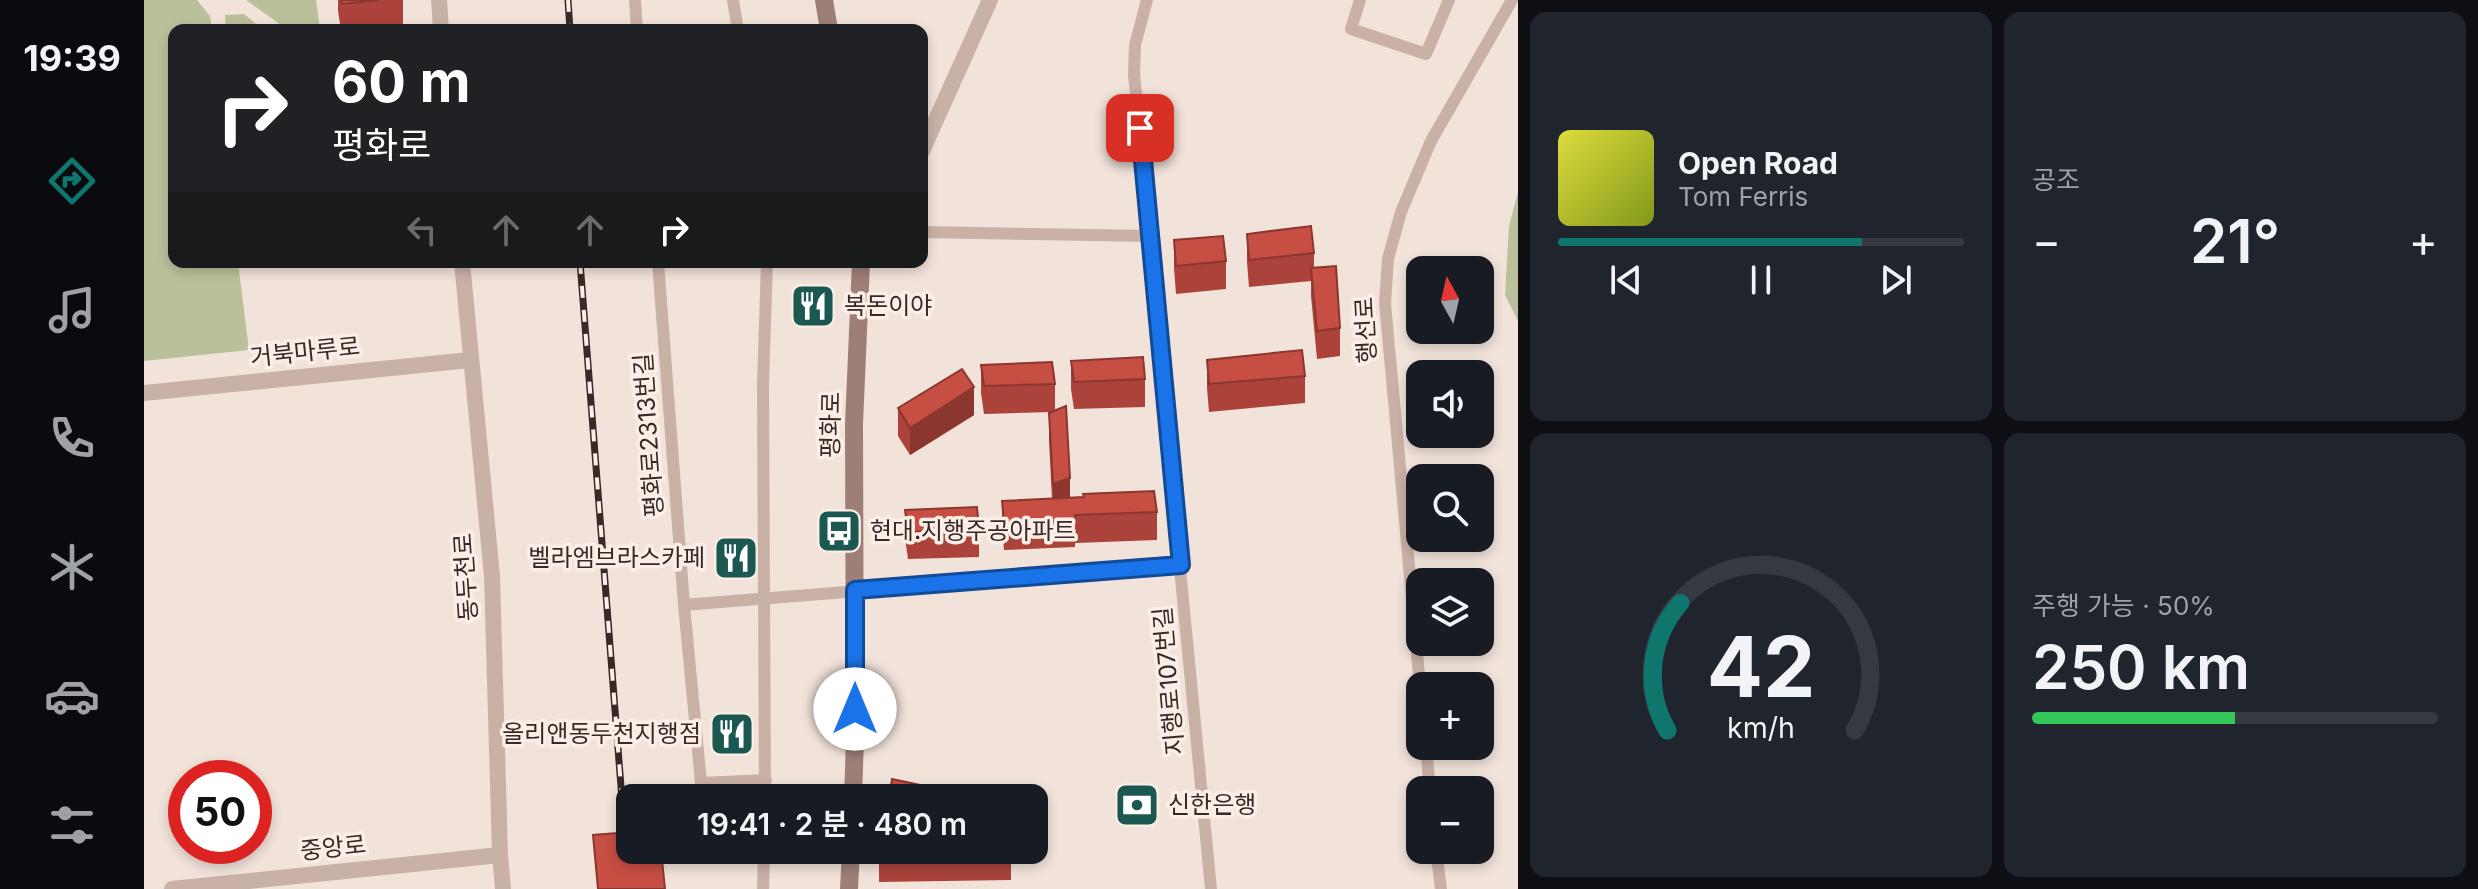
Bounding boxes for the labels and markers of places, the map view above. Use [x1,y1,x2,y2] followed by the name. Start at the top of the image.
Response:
[1106,94,1174,162] pin
[789,282,837,330] restaurant icon: 복돈이야
[844,291,932,320] place label: 복돈이야
[815,507,863,555] bus stop icon: 현대.지행주공아파트
[870,516,1076,545] place label: 현대.지행주공아파트
[712,534,760,582] restaurant icon: 벨라엠브라스카페
[528,543,705,572] place label: 벨라엠브라스카페
[708,710,756,758] restaurant icon: 올리앤동두천지행점
[502,719,701,748] place label: 올리앤동두천지행점
[1113,781,1161,829] bank icon: 신한은행
[1168,790,1256,819] place label: 신한은행

